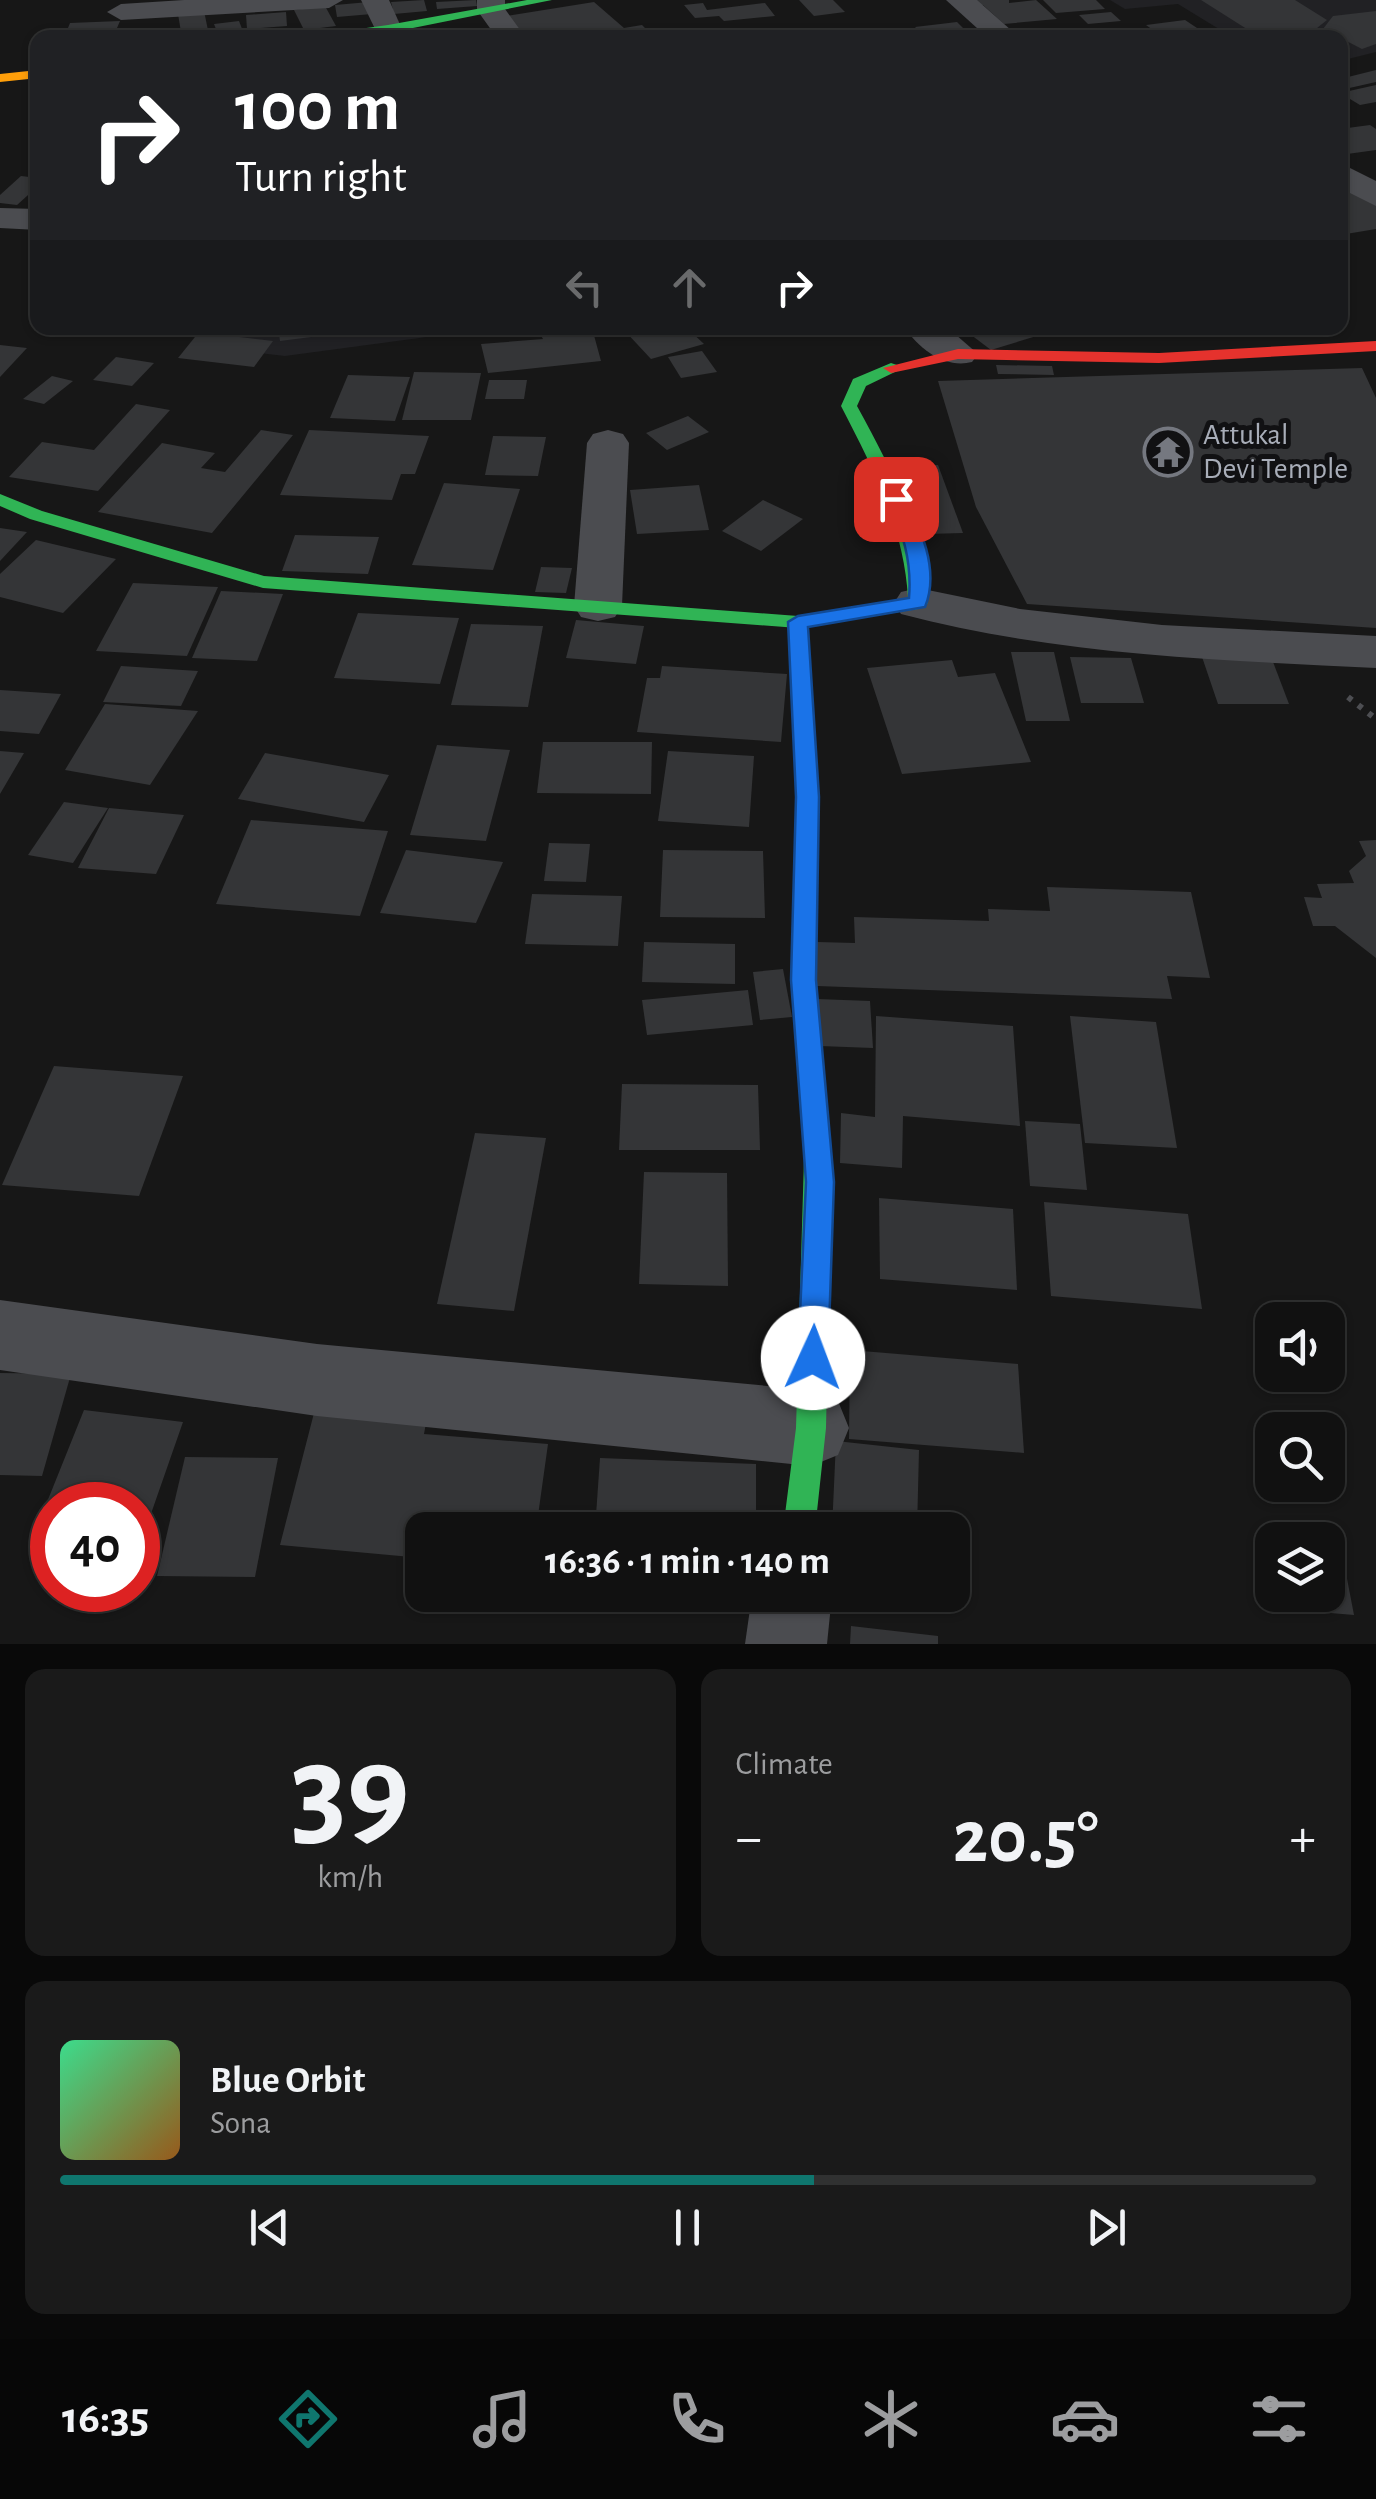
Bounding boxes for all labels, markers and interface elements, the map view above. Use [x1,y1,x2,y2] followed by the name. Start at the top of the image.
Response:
[70,70,200,200] icon: right
[235,73,400,143] text: 100 m
[235,155,407,200] text: Turn right
[557,260,612,315] icon: left
[662,260,717,315] icon: ahead
[767,260,822,315] icon: right
[1203,420,1348,484] place label: Attukal Devi Temple
[1142,426,1194,478] temple icon: Attukal Devi Temple
[854,457,939,542] pin
[869,472,924,527] icon: arrive
[1255,1302,1345,1612] map controls
[1255,1302,1345,1392] button: sound
[761,1306,865,1410] position arrow
[1255,1412,1345,1502] button: search
[30,1482,160,1612] speed limit sign: 40
[1255,1522,1345,1612] button: layers
[545,1543,830,1581] text: 16:36 · 1 min · 140 m
[291,1728,410,1858] text: 39
[736,1748,833,1780] text: Climate
[953,1801,1099,1876] text: 20.5°
[736,1811,762,1866] text: −
[1290,1811,1316,1866] text: +
[317,1861,383,1893] text: km/h
[210,2062,365,2100] text: Blue Orbit
[210,2107,271,2139] text: Sona
[242,2200,297,2255] icon: previous
[660,2200,715,2255] icon: pause
[1079,2200,1134,2255] icon: next
[273,2384,343,2454] icon: directions
[467,2384,537,2454] icon: music
[662,2384,732,2454] icon: phone
[856,2384,926,2454] icon: climate
[1050,2384,1120,2454] icon: car
[1244,2384,1314,2454] icon: filters
[62,2396,149,2441] text: 16:35

